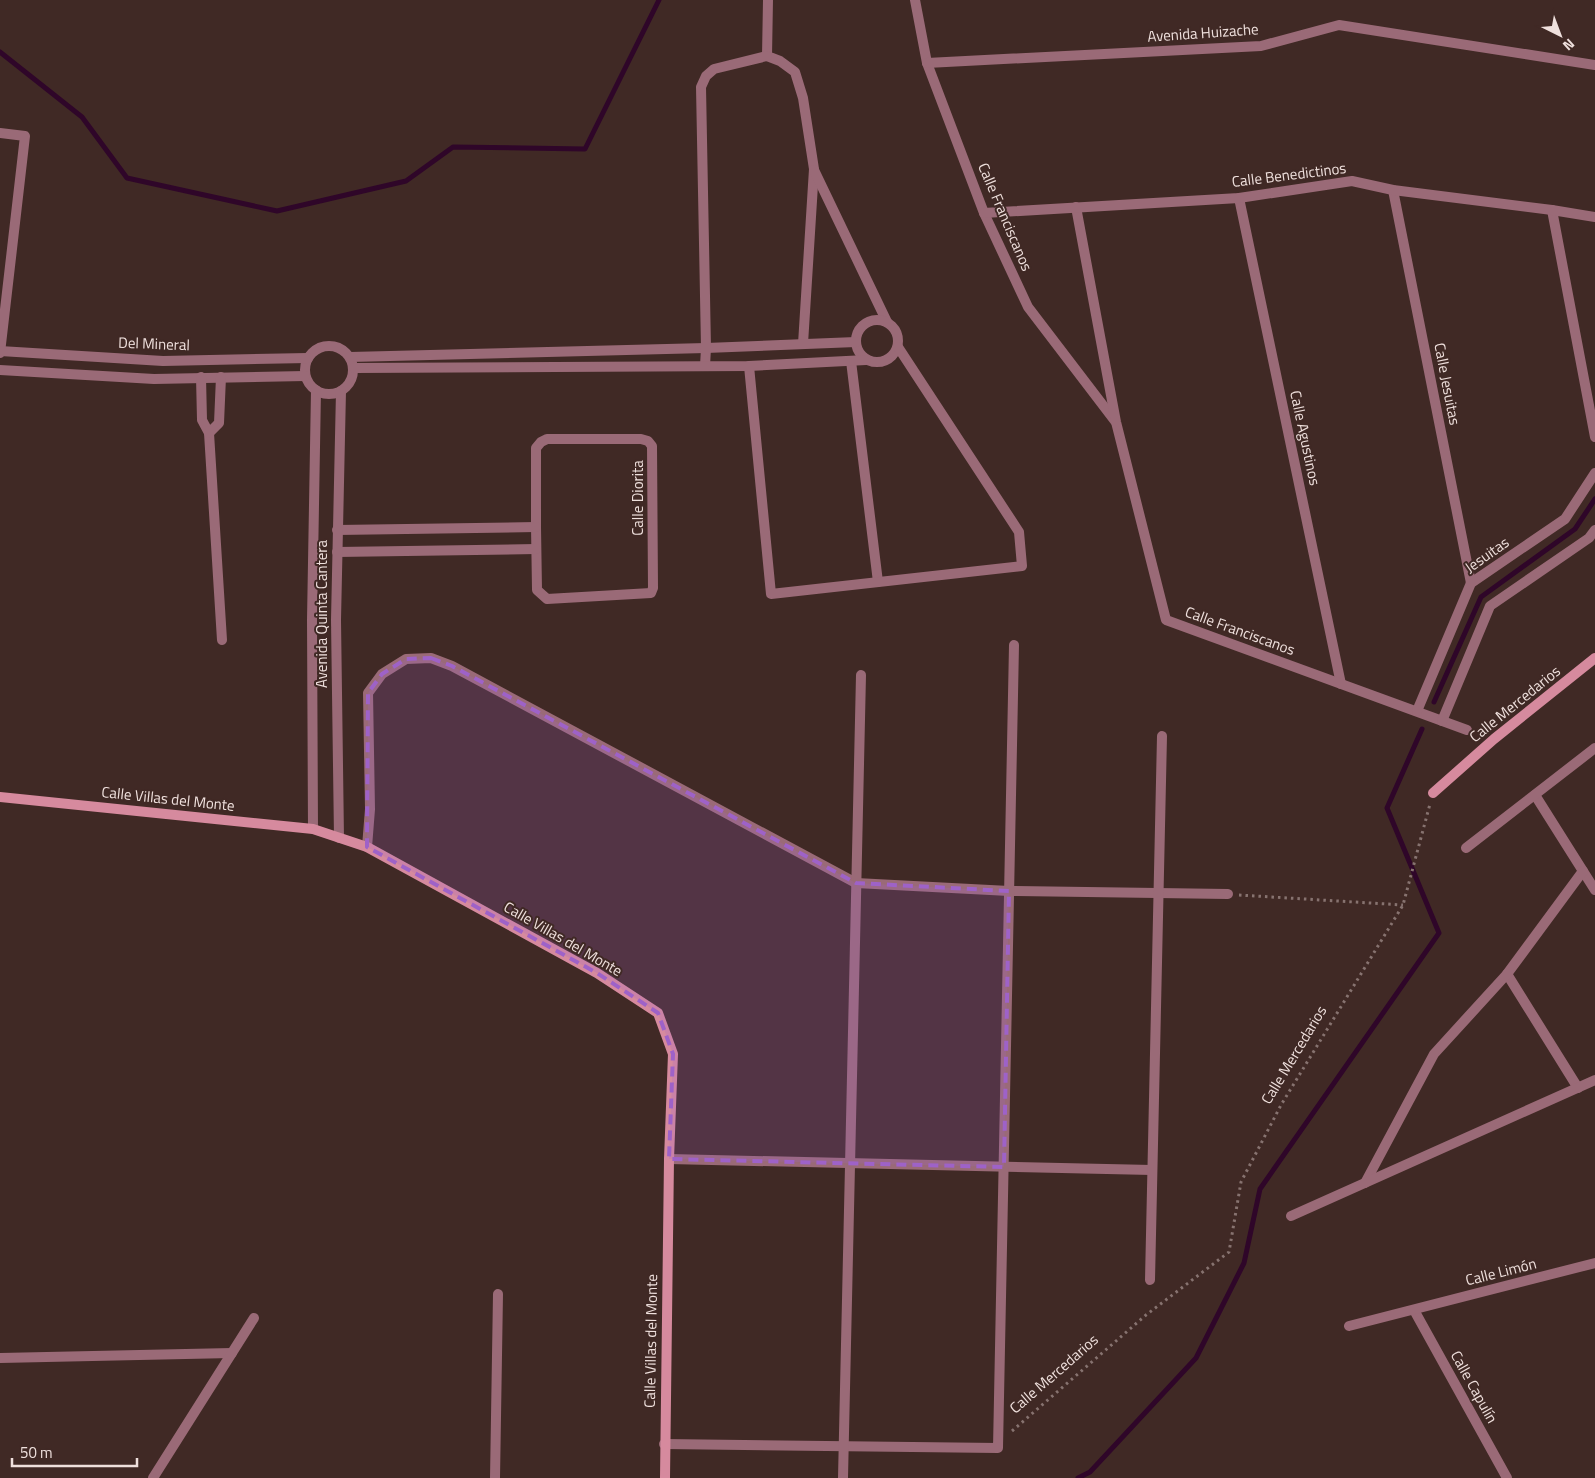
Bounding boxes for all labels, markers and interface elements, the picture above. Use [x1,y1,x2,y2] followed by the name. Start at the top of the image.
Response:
[1535,10,1585,60] north arrow
[1147,17,1259,48] street label: Avenida Huizache
[1558,34,1580,56] text: N
[1230,156,1348,193] street label: Calle Benedictinos
[972,159,1039,275] street label: Calle Franciscanos
[118,331,190,356] street label: Del Mineral
[1428,341,1467,427] street label: Calle Jesuitas
[1284,388,1327,487] street label: Calle Agustinos
[626,460,649,536] street label: Calle Diorita
[1460,531,1514,578] street label: Jesuitas
[310,540,333,688] street label: Avenida Quinta Cantera
[1182,600,1298,661] street label: Calle Franciscanos
[1464,660,1565,748] street label: Calle Mercedarios
[100,780,236,817] street label: Calle Villas del Monte
[500,895,627,982] street label: Calle Villas del Monte
[1255,1001,1332,1108] street label: Calle Mercedarios
[1463,1252,1539,1291] street label: Calle Limón
[638,1274,663,1408] street label: Calle Villas del Monte
[1004,1328,1103,1419] street label: Calle Mercedarios
[1445,1346,1504,1427] street label: Calle Capulín
[12,1436,138,1468] scale bar
[20,1441,53,1464] text: 50 m

